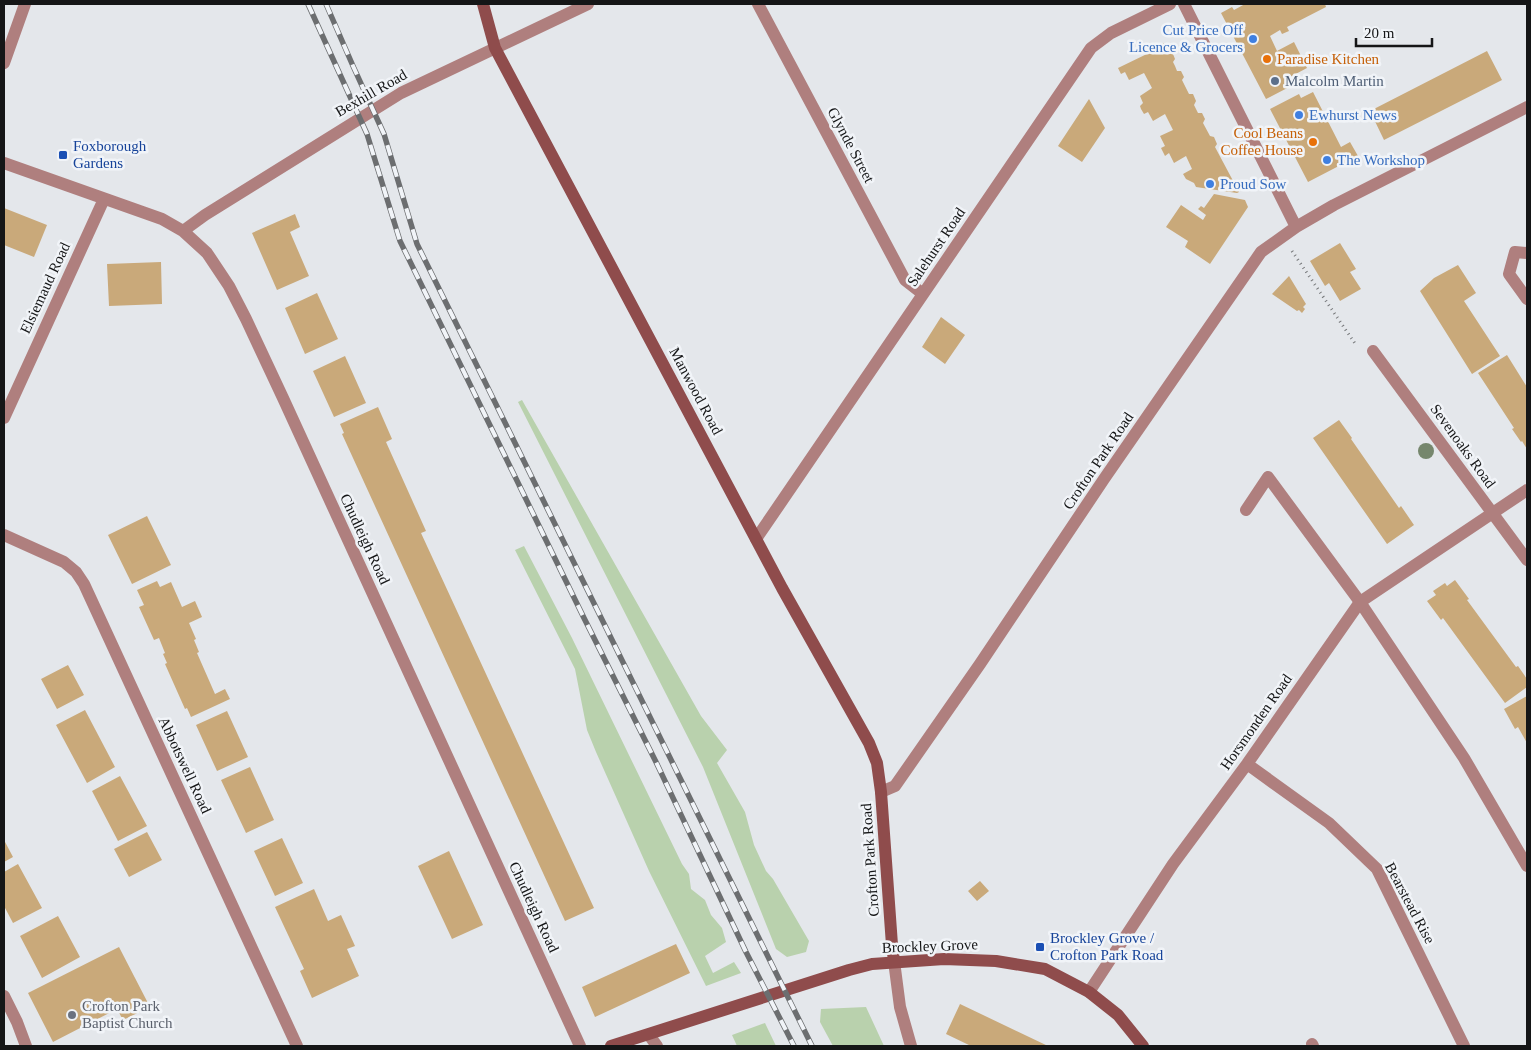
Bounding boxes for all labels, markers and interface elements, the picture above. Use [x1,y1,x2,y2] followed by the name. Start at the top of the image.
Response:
[1356,15,1432,47] scale bar
[1129,22,1243,55] place label: Cut Price Off Licence & Grocers
[1364,25,1395,41] text: 20 m
[1247,33,1259,45] marker: Cut Price Off Licence & Grocers
[1277,51,1380,67] place label: Paradise Kitchen
[1261,53,1273,65] marker: Paradise Kitchen
[333,66,410,120] street label: Bexhill Road
[1285,73,1384,89] place label: Malcolm Martin
[1269,75,1281,87] marker: Malcolm Martin
[824,105,878,186] street label: Glynde Street
[1309,107,1397,123] place label: Ewhurst News
[1293,109,1305,121] marker: Ewhurst News
[1220,125,1303,158] place label: Cool Beans Coffee House
[1307,136,1319,148] marker: Cool Beans Coffee House
[73,138,147,171] place label: Foxborough Gardens
[57,149,69,161] marker: Foxborough Gardens
[1337,152,1425,168] place label: The Workshop
[1321,154,1333,166] marker: The Workshop
[1220,176,1286,192] place label: Proud Sow
[1204,178,1216,190] marker: Proud Sow
[904,204,968,289] street label: Salehurst Road
[17,239,73,336] street label: Elsiemaud Road
[666,345,726,438] street label: Manwood Road
[1427,401,1499,491] street label: Sevenoaks Road
[1060,409,1137,512] street label: Crofton Park Road
[337,491,393,587] street label: Chudleigh Road
[1217,671,1295,773] street label: Horsmonden Road
[156,714,215,816] street label: Abbotswell Road
[858,802,882,917] street label: Crofton Park Road
[506,859,562,955] street label: Chudleigh Road
[1382,860,1438,947] street label: Bearstead Rise
[1050,930,1164,963] place label: Brockley Grove / Crofton Park Road
[882,936,979,956] street label: Brockley Grove
[1034,941,1046,953] marker: Brockley Grove / Crofton Park Road
[82,998,173,1031] place label: Crofton Park Baptist Church
[66,1009,78,1021] marker: Crofton Park Baptist Church

